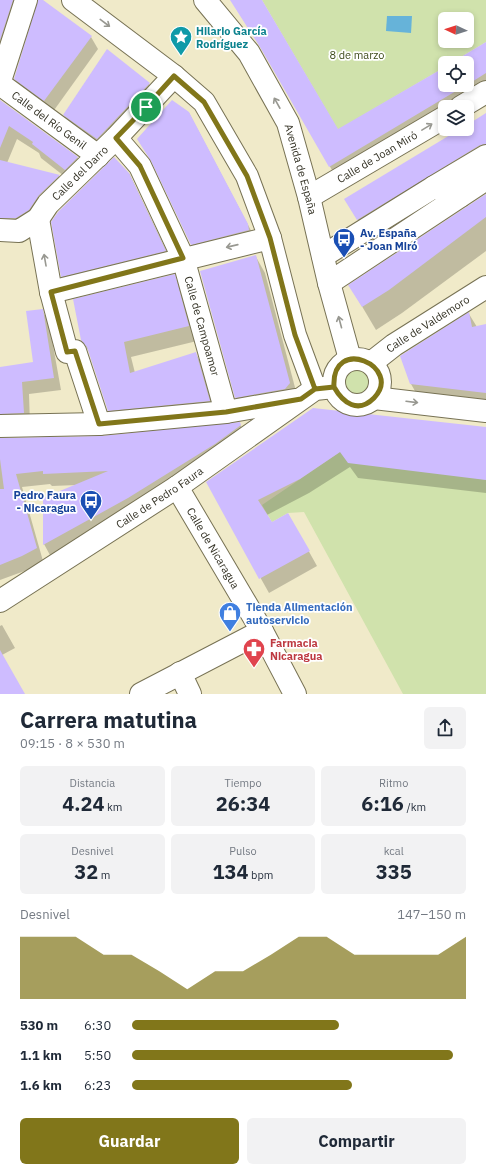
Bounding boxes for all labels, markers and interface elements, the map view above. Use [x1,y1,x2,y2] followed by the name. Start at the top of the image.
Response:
[438,12,474,48] north arrow
[438,12,474,136] map controls
[99,19,110,28] one-way arrow
[168,24,194,57] place icon: Hilario García Rodríguez
[196,24,267,51] place label: Hilario García Rodríguez
[330,48,384,62] park label: 8 de marzo
[438,56,474,92] button: locate
[9,88,89,152] street label: Calle del Río Genil
[129,90,163,124] pin
[135,96,157,118] icon: arrive
[272,97,280,109] one-way arrow
[438,100,474,136] button: layers
[282,122,320,216] street label: Avenida de España
[421,123,433,131] one-way arrow
[334,128,420,186] street label: Calle de Joan Miró
[49,143,111,203] street label: Calle del Darro
[331,226,357,259] bus stop icon: Av. España - Joan Miró
[360,226,418,253] place label: Av. España - Joan Miró
[225,243,238,251] one-way arrow
[41,254,49,267] one-way arrow
[181,275,223,377] street label: Calle de Campoamor
[383,292,472,356] street label: Calle de Valdemoro
[335,315,343,328] one-way arrow
[405,399,418,406] one-way arrow
[113,464,206,532] street label: Calle de Pedro Faura
[14,488,76,515] place label: Pedro Faura - Nicaragua
[78,488,104,521] bus stop icon: Pedro Faura - Nicaragua
[184,505,243,591] street label: Calle de Nicaragua
[217,600,243,633] shop icon: Tienda Alimentación autoservicio
[246,600,353,627] place label: Tienda Alimentación autoservicio
[241,636,267,669] pharmacy icon: Farmacia Nicaragua
[270,636,322,663] place label: Farmacia Nicaragua
[20,705,197,734] text: Carrera matutina
[424,707,466,749] button: share
[20,735,125,752] text: 09:15 · 8 × 530 m
[70,776,115,790] text: Distancia
[224,776,262,790] text: Tiempo
[379,776,408,790] text: Ritmo
[62,790,104,817] text: 4.24
[216,790,270,817] text: 26:34
[361,790,404,817] text: 6:16
[104,800,122,814] text: km
[404,800,426,814] text: /km
[71,844,113,858] text: Desnivel
[229,844,257,858] text: Pulso
[384,844,404,858] text: kcal
[74,858,98,885] text: 32
[213,858,249,885] text: 134
[376,858,412,885] text: 335
[98,868,110,882] text: m
[249,868,273,882] text: bpm
[20,906,70,923] text: Desnivel
[397,906,466,923] text: 147–150 m
[20,1017,58,1034] text: 530 m
[84,1017,111,1034] text: 6:30
[20,1047,62,1064] text: 1.1 km
[84,1047,111,1064] text: 5:50
[20,1077,62,1094] text: 1.6 km
[84,1077,111,1094] text: 6:23
[20,1118,239,1164] button: Guardar
[247,1118,466,1164] button: Compartir

